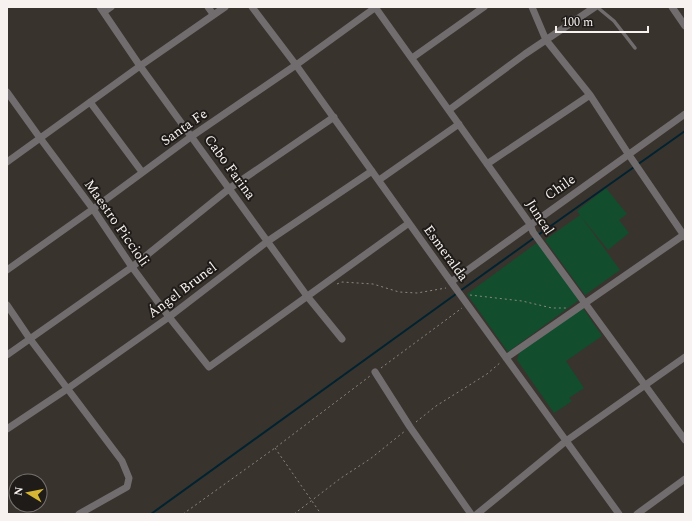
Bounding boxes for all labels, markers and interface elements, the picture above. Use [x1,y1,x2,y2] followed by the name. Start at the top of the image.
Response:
[556,8,648,34] scale bar
[562,13,593,32] text: 100 m
[156,103,212,151] street label: Santa Fe
[199,130,261,204] street label: Cabo Farina
[540,169,580,205] street label: Chile
[79,175,155,271] street label: Maestro Piccioli
[521,195,559,239] street label: Juncal
[418,220,474,286] street label: Esmeralda
[143,257,221,323] street label: Ángel Brunel
[8,473,48,513] north arrow
[9,485,28,497] text: N

